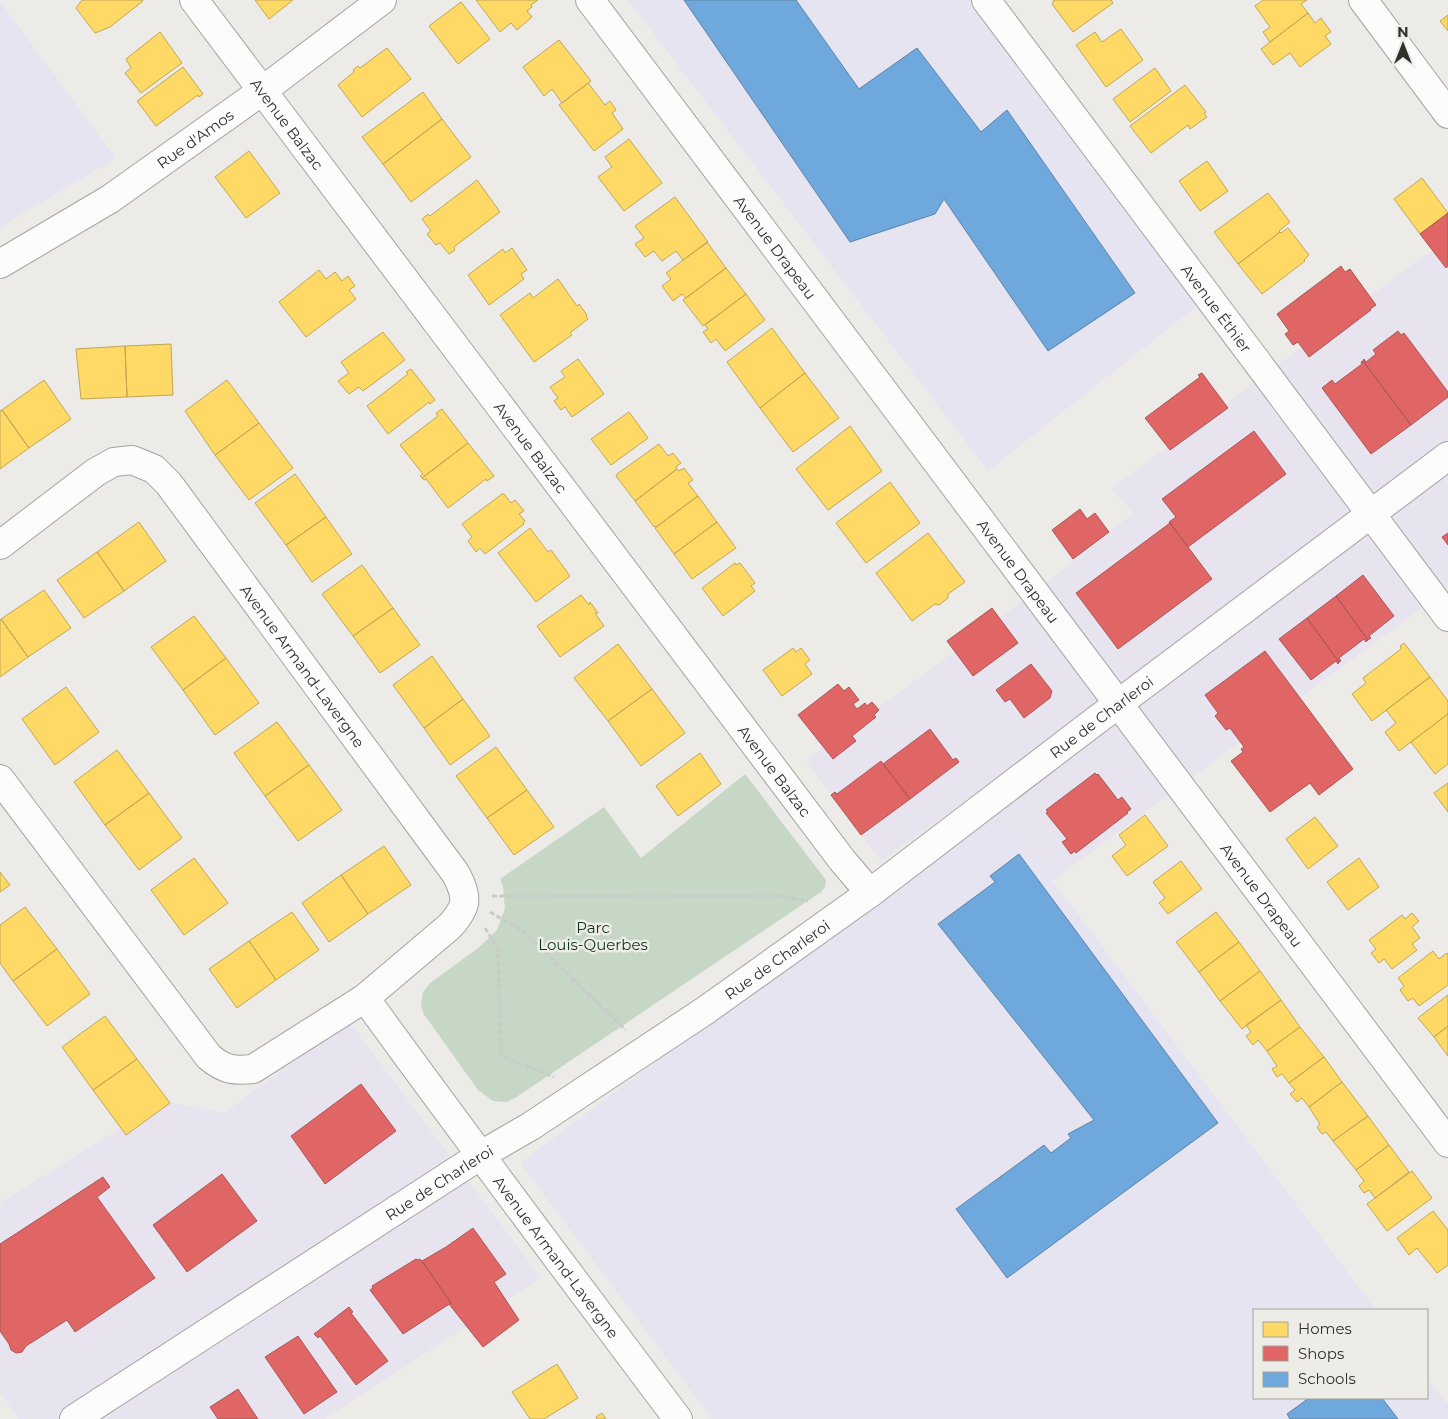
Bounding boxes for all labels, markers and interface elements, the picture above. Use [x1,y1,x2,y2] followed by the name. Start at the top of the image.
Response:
[1378,20,1428,70] north arrow
[1397,23,1409,41] text: N
[247,74,328,173] street label: Avenue Balzac
[153,105,237,172] street label: Rue d'Amos
[730,191,821,303] street label: Avenue Drapeau
[1177,260,1256,356] street label: Avenue Éthier
[490,398,572,497] street label: Avenue Balzac
[973,515,1064,627] street label: Avenue Drapeau
[236,580,369,751] street label: Avenue Armand-Lavergne
[1046,672,1157,762] street label: Rue de Charleroi
[734,721,815,820] street label: Avenue Balzac
[1217,839,1307,951] street label: Avenue Drapeau
[720,915,833,1003] street label: Rue de Charleroi
[538,918,648,954] park label: Parc Louis-Querbes
[381,1141,496,1224] street label: Rue de Charleroi
[489,1172,623,1342] street label: Avenue Armand-Lavergne
[1253,1309,1428,1399] legend
[1298,1319,1352,1338] text: Homes
[1298,1344,1344,1363] text: Shops
[1298,1369,1356,1388] text: Schools

